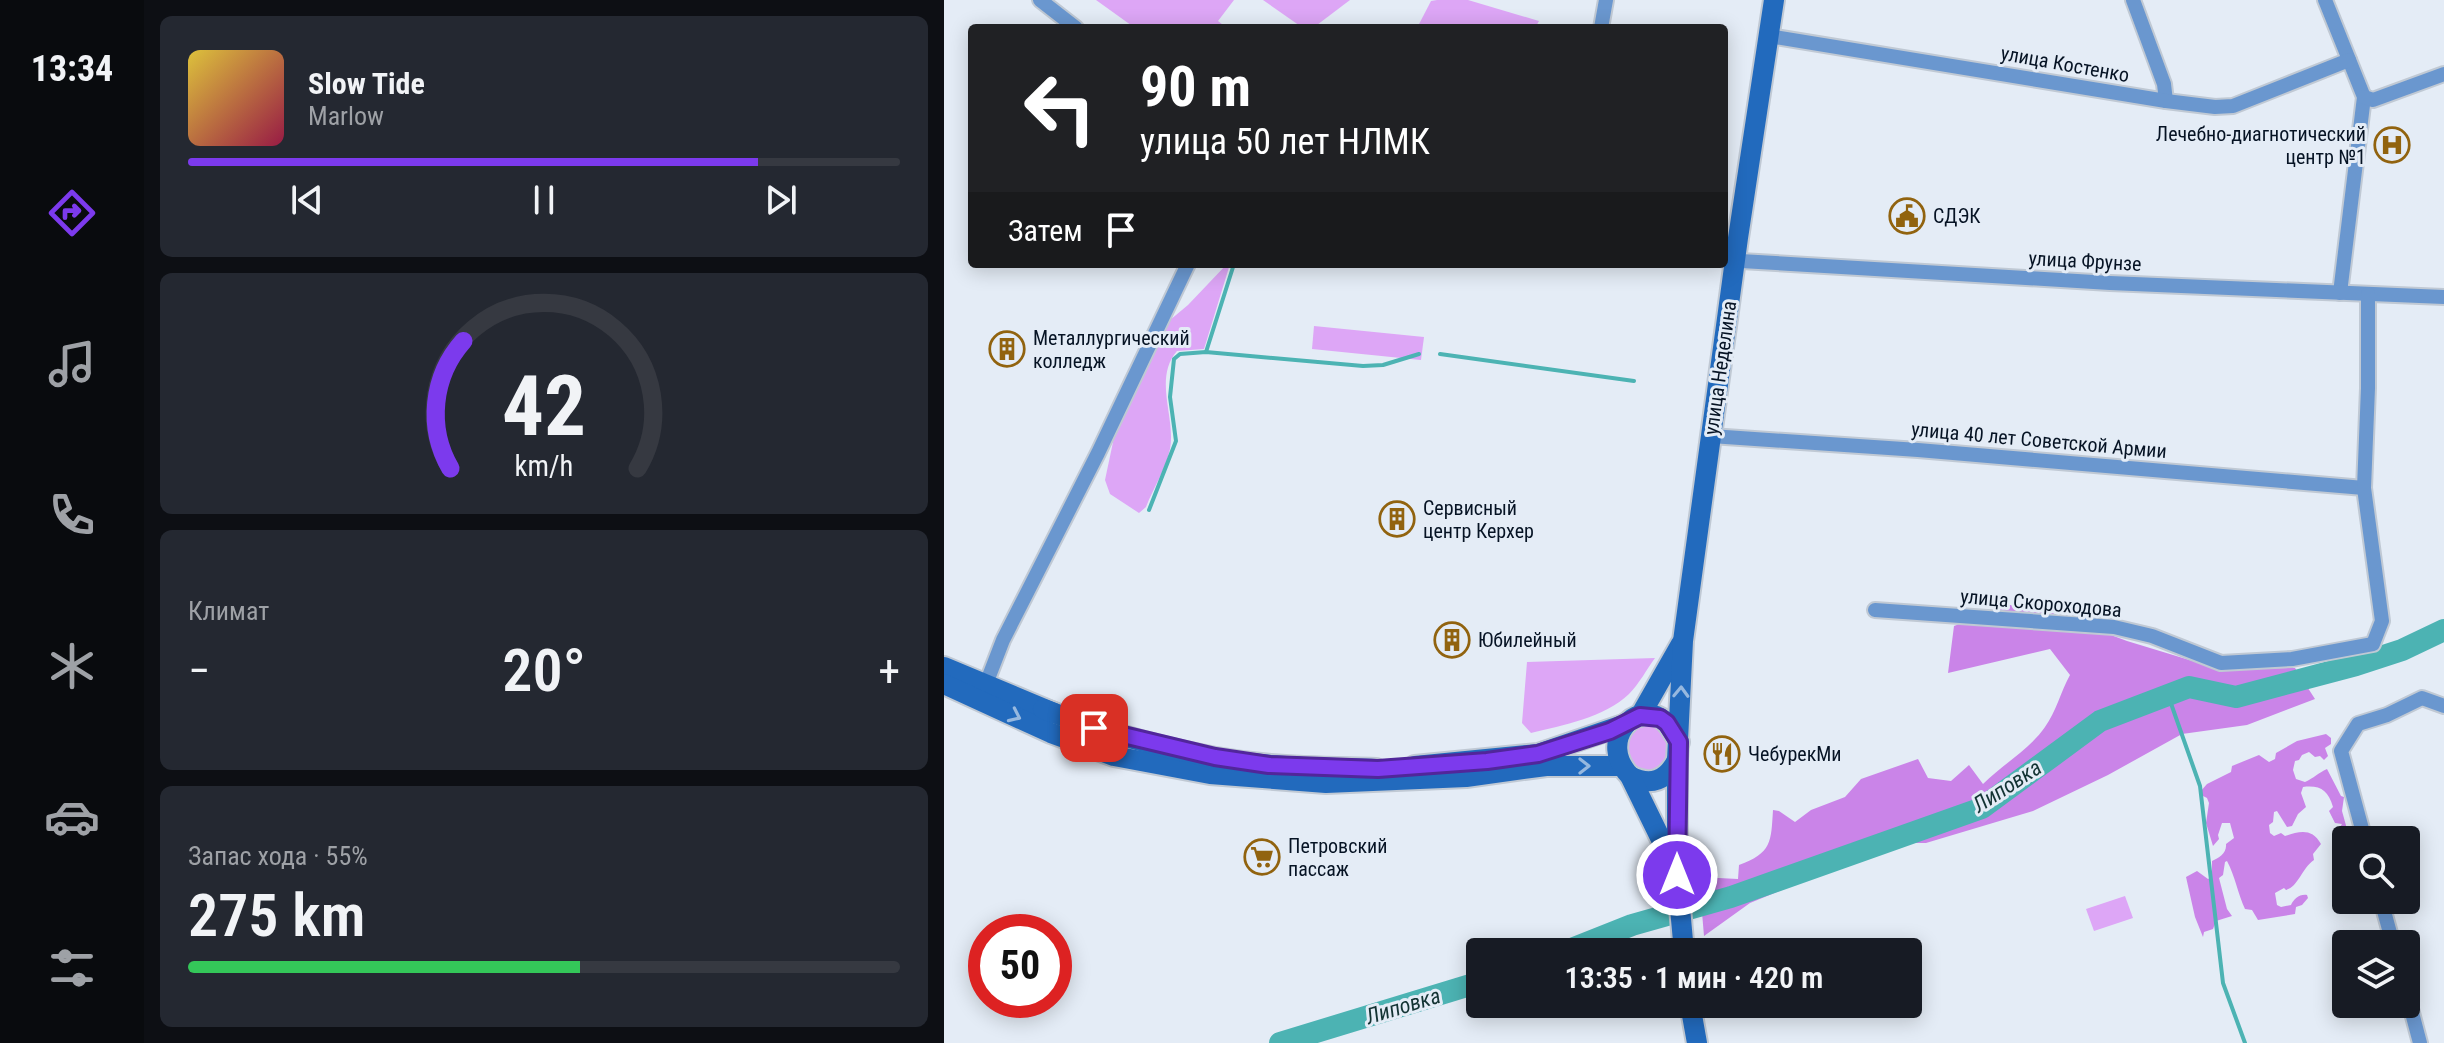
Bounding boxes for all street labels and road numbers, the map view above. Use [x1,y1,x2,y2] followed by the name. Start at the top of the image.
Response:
[1999,41,2131,87] street label: улица Костенко
[2028,246,2142,276] street label: улица Фрунзе
[1699,299,1741,437] street label: улица Неделина
[1910,417,2168,463] street label: улица 40 лет Советской Армии
[1959,584,2123,622] street label: улица Скороходова

